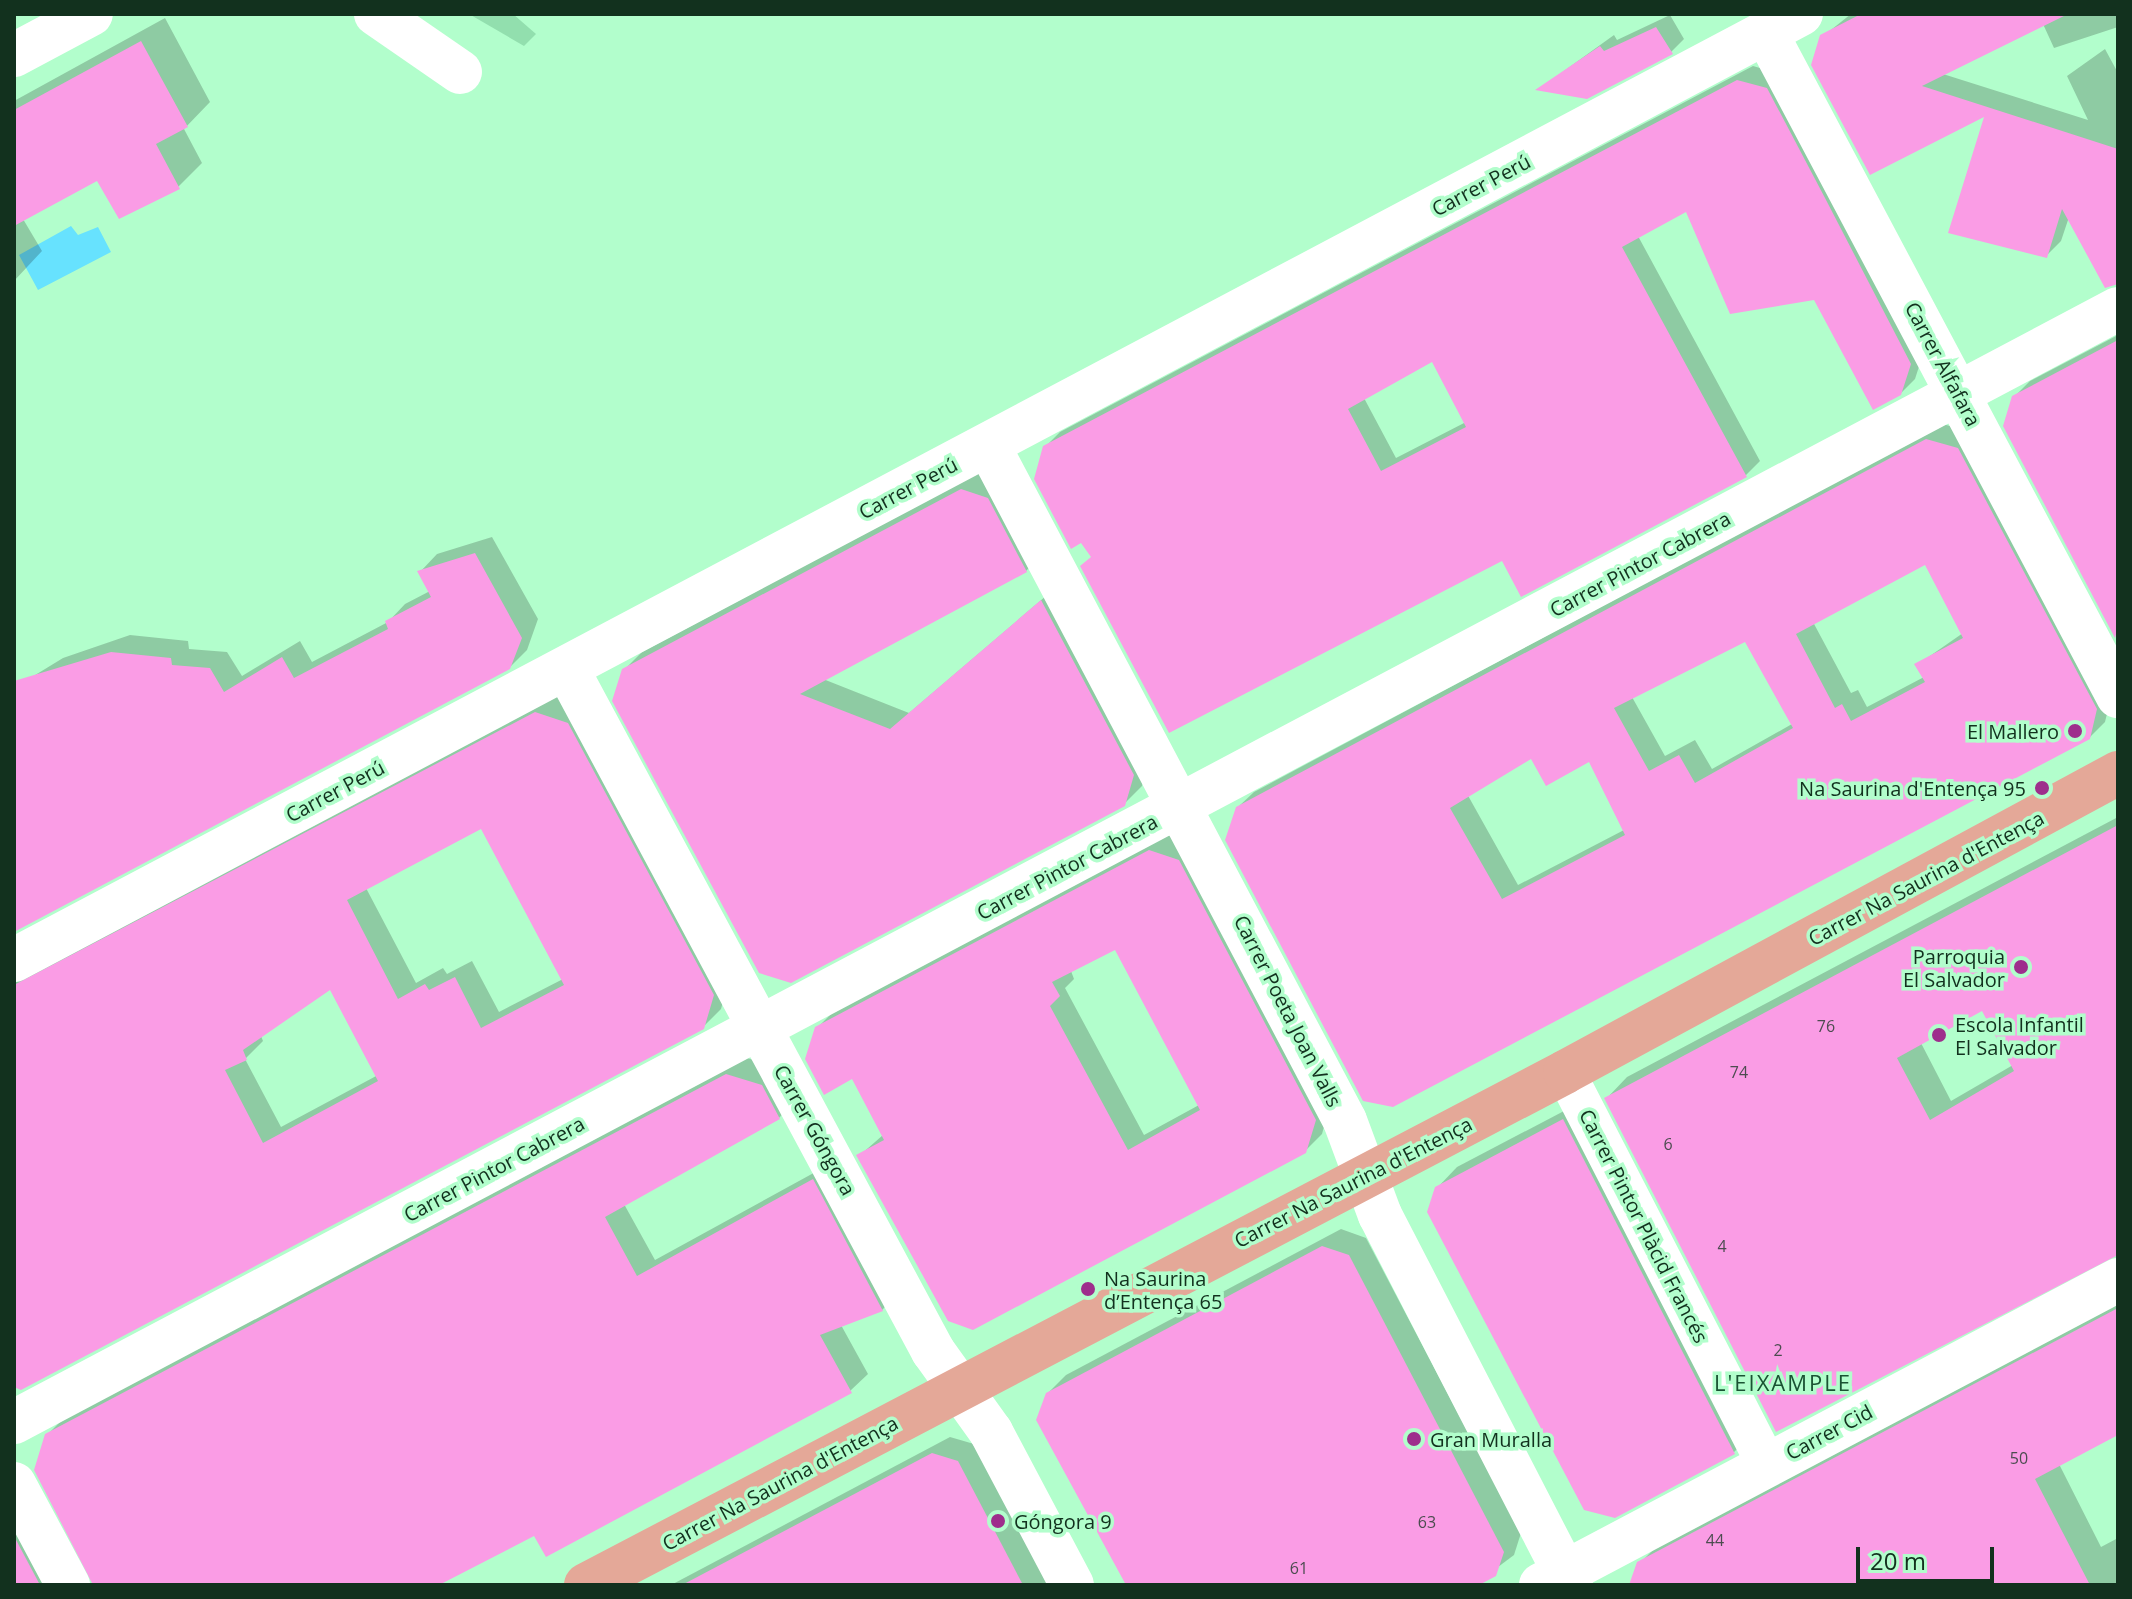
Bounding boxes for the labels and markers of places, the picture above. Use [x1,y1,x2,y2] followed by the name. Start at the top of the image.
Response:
[1967,719,2059,743] place label: El Mallero
[2066,722,2084,740] marker: El Mallero
[1799,776,2026,800] place label: Na Saurina d'Entença 95
[2033,779,2051,797] marker: Na Saurina d'Entença 95
[1903,944,2005,991] place label: Parroquia El Salvador
[2012,958,2030,976] marker: Parroquia El Salvador
[1955,1012,2084,1059] place label: Escola Infantil El Salvador
[1930,1026,1948,1044] marker: Escola Infantil El Salvador
[1104,1266,1222,1313] place label: Na Saurina d’Entença 65
[1079,1280,1097,1298] marker: Na Saurina d’Entença 65
[1430,1427,1552,1451] place label: Gran Muralla
[1405,1430,1423,1448] marker: Gran Muralla
[1014,1509,1112,1533] place label: Góngora 9
[989,1512,1007,1530] marker: Góngora 9

